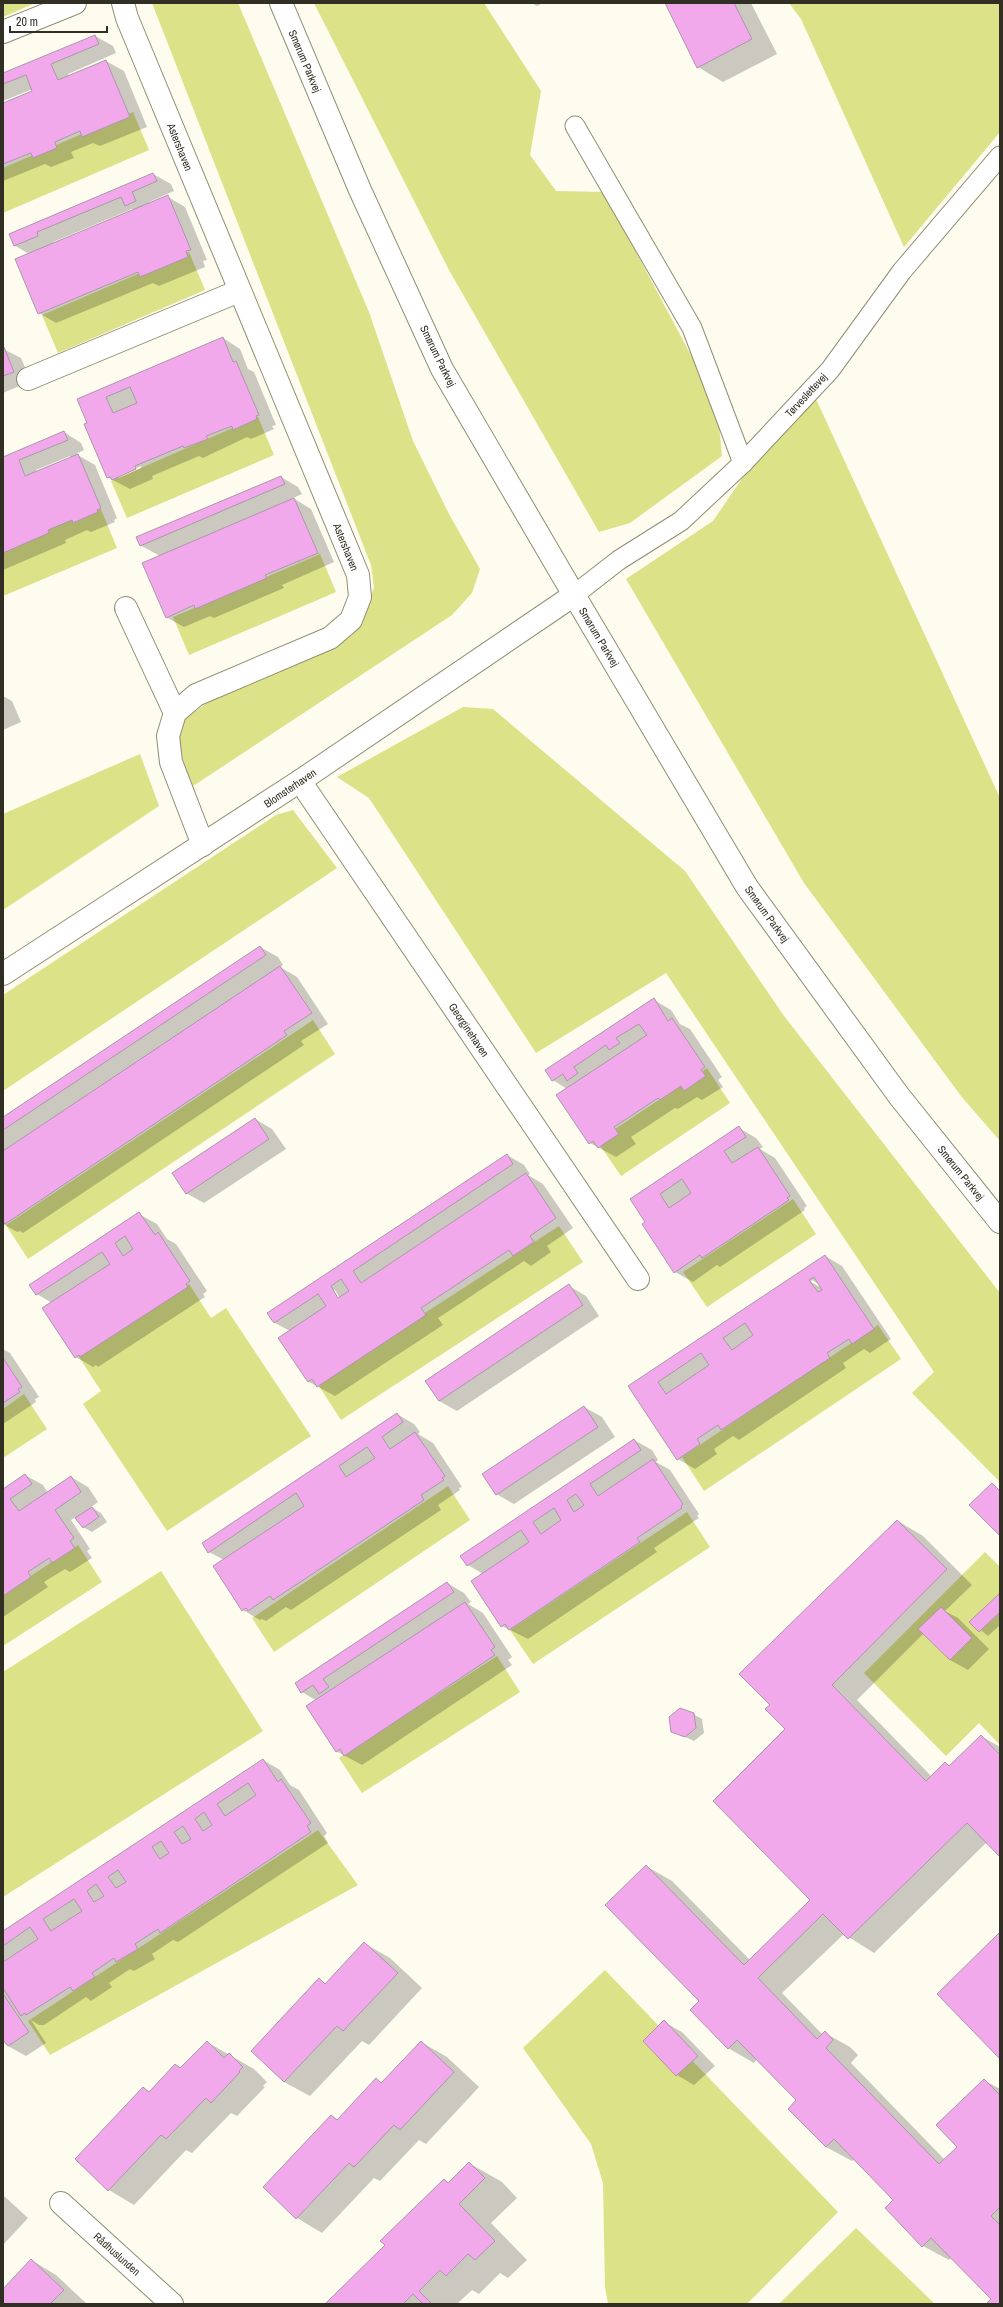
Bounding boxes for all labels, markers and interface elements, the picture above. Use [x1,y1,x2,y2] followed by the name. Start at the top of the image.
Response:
[10,8,107,34] scale bar
[16,14,38,30] text: 20 m
[286,28,324,94] street label: Smørum Parkvej
[164,120,196,173] street label: Astershaven
[417,323,459,389] street label: Smørum Parkvej
[782,370,830,420] street label: Tørveslettevej
[330,520,362,573] street label: Astershaven
[576,605,622,669] street label: Smørum Parkvej
[261,765,319,811] street label: Blomsterhaven
[742,883,792,945] street label: Smørum Parkvej
[446,1000,492,1060] street label: Georginehaven
[935,1143,987,1203] street label: Smørum Parkvej
[91,2229,143,2279] street label: Rådhuslunden

